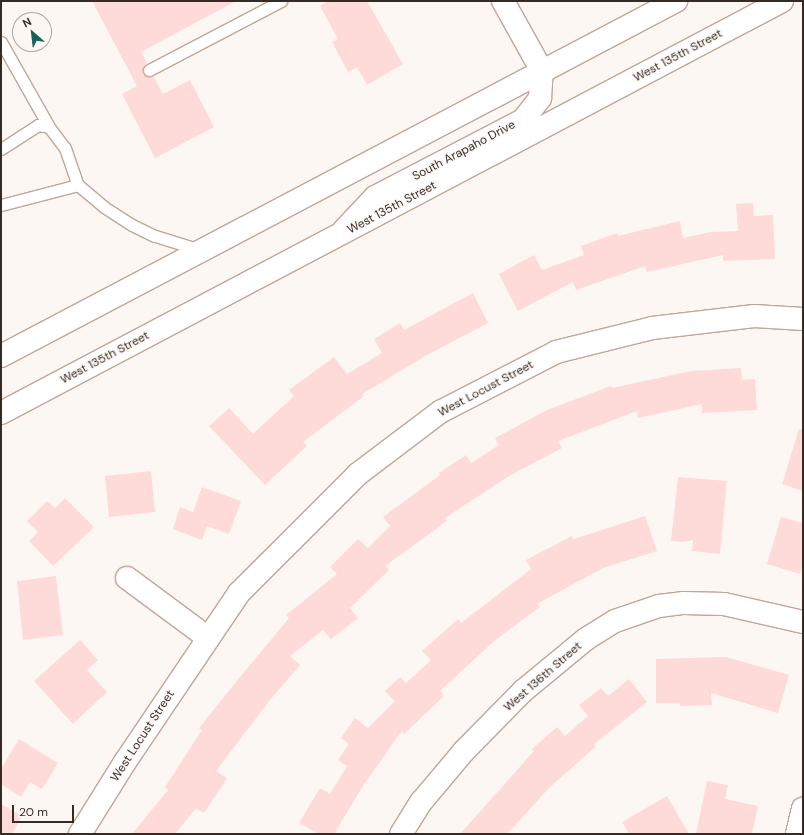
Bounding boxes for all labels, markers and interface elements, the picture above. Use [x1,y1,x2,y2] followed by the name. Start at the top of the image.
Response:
[12,12,52,52] north arrow
[20,14,34,30] text: N
[631,27,725,85] street label: West 135th Street
[410,118,518,184] street label: South Arapaho Drive
[345,179,439,237] street label: West 135th Street
[58,329,152,387] street label: West 135th Street
[436,358,536,420] street label: West Locust Street
[501,639,585,715] street label: West 136th Street
[108,688,178,784] street label: West Locust Street
[14,797,76,823] scale bar
[19,804,48,820] text: 20 m

